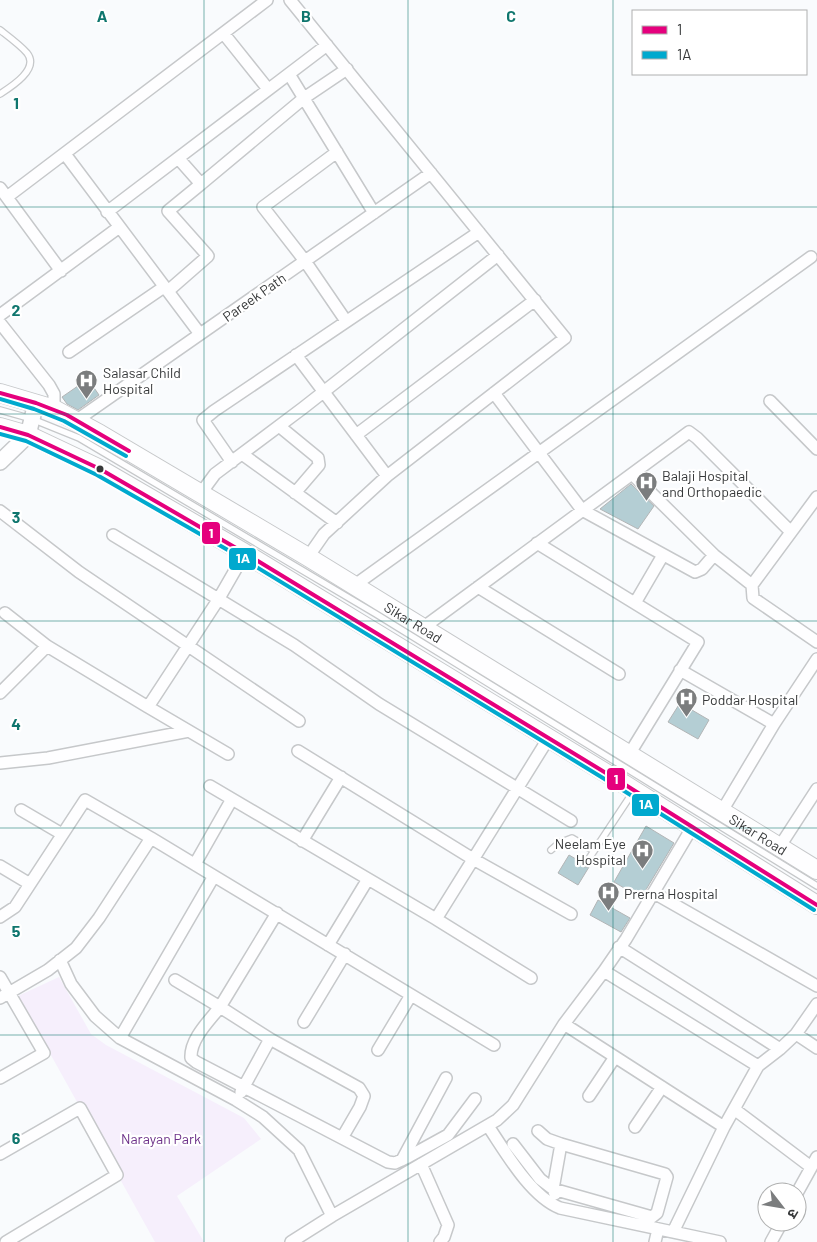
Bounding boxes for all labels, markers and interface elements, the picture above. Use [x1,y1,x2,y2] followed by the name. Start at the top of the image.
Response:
[97,6,108,25] text: A
[301,6,311,25] text: B
[506,6,516,25] text: C
[632,10,807,75] legend
[677,20,682,38] text: 1
[677,45,691,63] text: 1A
[13,93,19,112] text: 1
[219,269,289,325] street label: Pareek Path
[12,300,21,319] text: 2
[103,364,181,397] place label: Salasar Child Hospital
[75,368,99,399] hospital icon: Salasar Child Hospital
[95,464,105,474] unlabelled marker
[662,467,762,500] place label: Balaji Hospital and Orthopaedic
[634,471,658,502] hospital icon: Balaji Hospital and Orthopaedic
[12,507,20,526] text: 3
[201,521,221,545] line badge: 1
[209,524,214,541] text: 1
[228,547,257,571] line badge: 1A
[236,549,251,566] text: 1A
[381,598,445,646] street label: Sikar Road
[674,687,698,718] hospital icon: Poddar Hospital
[702,691,798,708] place label: Poddar Hospital
[11,714,21,733] text: 4
[606,767,626,791] line badge: 1
[614,770,619,787] text: 1
[631,793,660,817] line badge: 1A
[639,795,654,812] text: 1A
[726,810,790,858] street label: Sikar Road
[555,835,626,868] place label: Neelam Eye Hospital
[630,839,654,870] hospital icon: Neelam Eye Hospital
[596,881,620,912] hospital icon: Prerna Hospital
[624,885,718,902] place label: Prerna Hospital
[12,921,21,940] text: 5
[12,1128,21,1147] text: 6
[121,1130,201,1147] park label: Narayan Park
[757,1182,807,1232] north arrow
[784,1206,803,1223] text: उ

